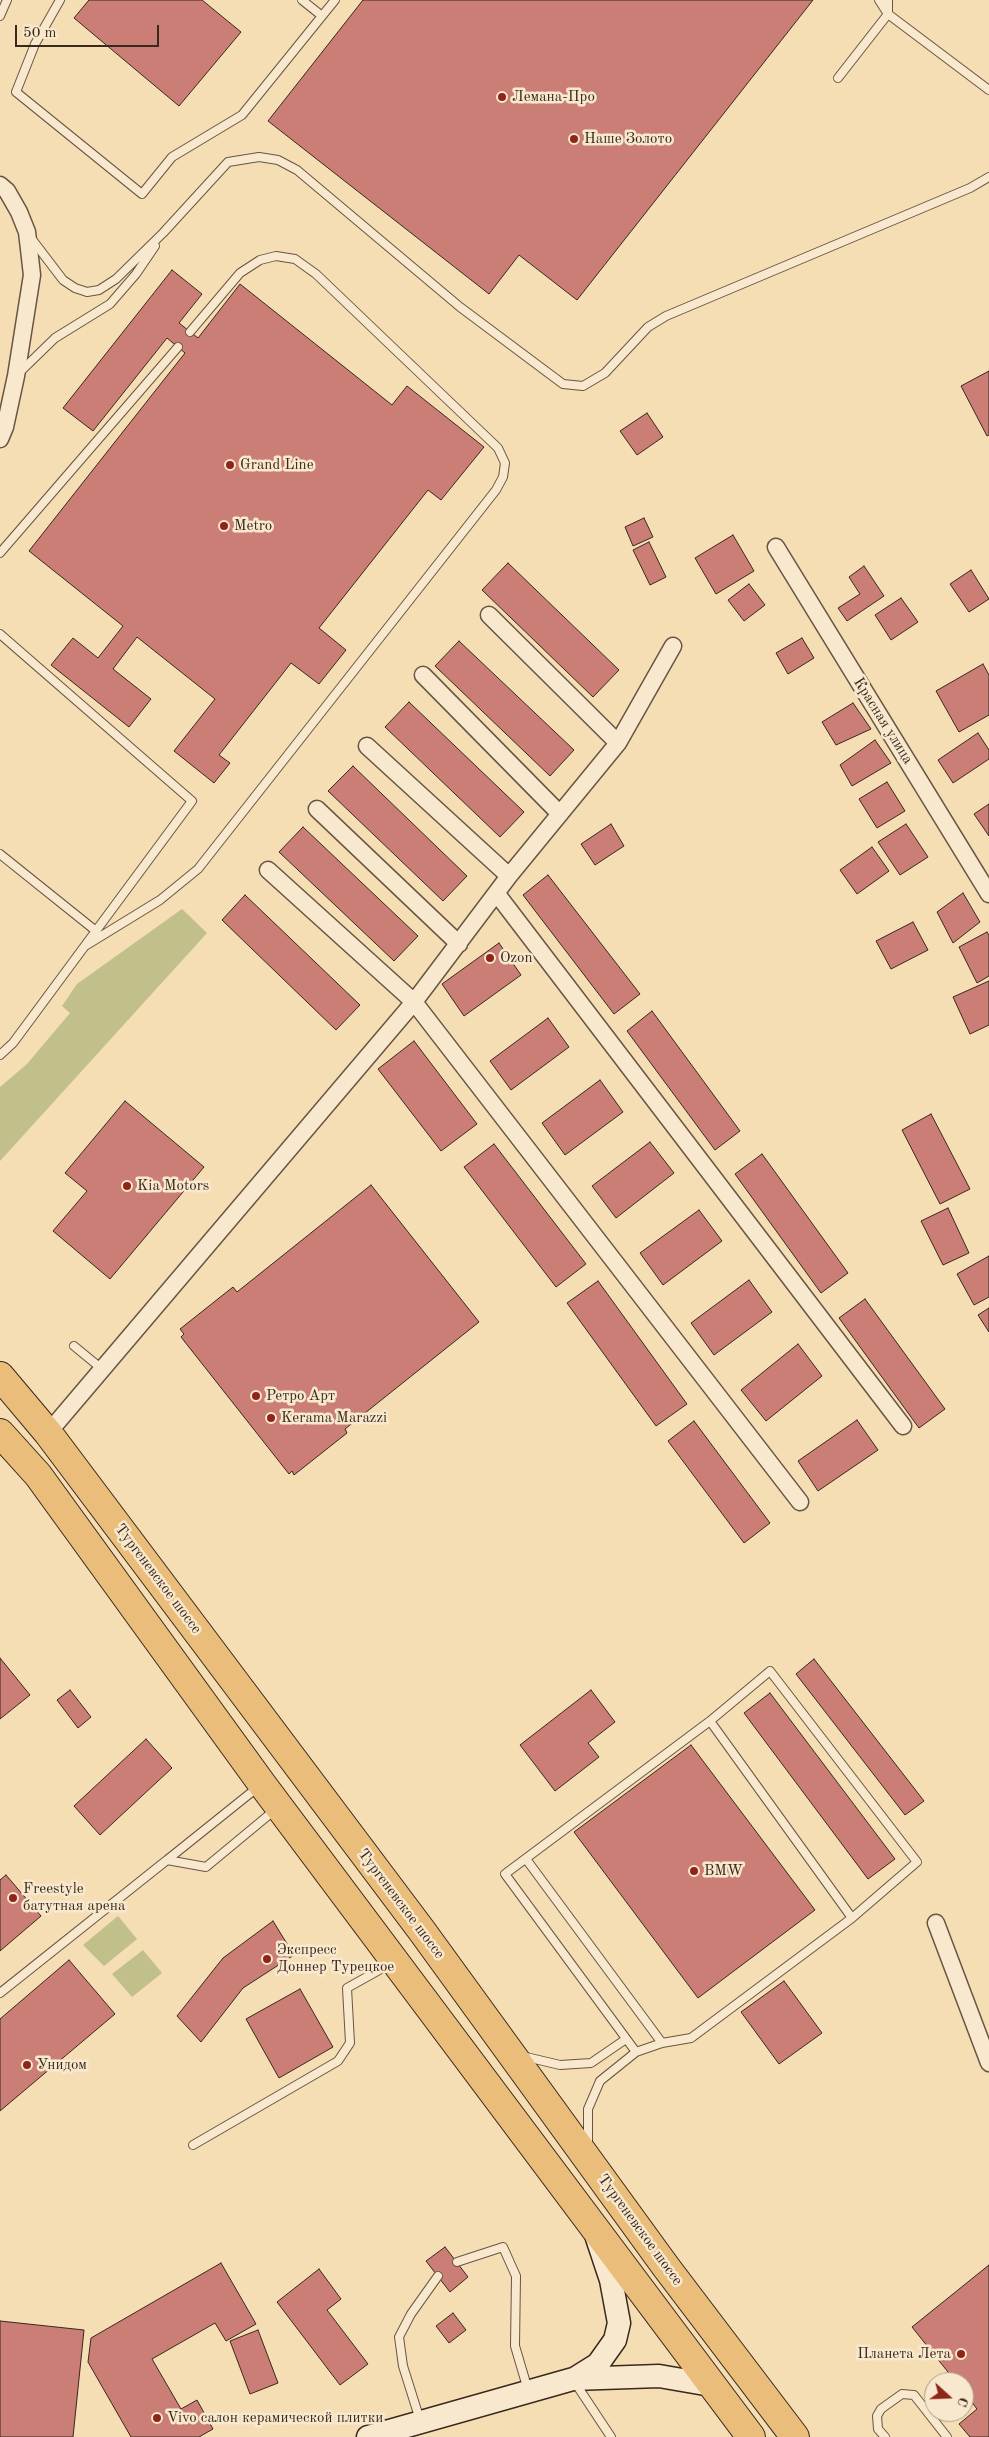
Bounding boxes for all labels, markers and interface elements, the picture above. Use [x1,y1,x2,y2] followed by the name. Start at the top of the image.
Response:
[18,15,161,47] scale bar
[23,26,57,41] text: 50 m
[512,88,595,106] place label: Лемана-Про
[496,91,508,103] marker: Лемана-Про
[584,130,672,148] place label: Наше Золото
[568,133,580,145] marker: Наше Золото
[240,456,314,474] place label: Grand Line
[224,459,236,471] marker: Grand Line
[234,517,272,535] place label: Metro
[218,520,230,532] marker: Metro
[849,674,917,768] street label: Красная улица
[500,949,533,967] place label: Ozon
[484,952,496,964] marker: Ozon
[137,1177,209,1195] place label: Kia Motors
[121,1180,133,1192] marker: Kia Motors
[266,1387,335,1405] place label: Ретро Арт
[250,1390,262,1402] marker: Ретро Арт
[281,1409,387,1427] place label: Kerama Marazzi
[265,1412,277,1424] marker: Kerama Marazzi
[111,1521,205,1637] street label: Тургеневское шоссе
[354,1846,448,1962] street label: Тургеневское шоссе
[704,1862,743,1880] place label: BMW
[688,1865,700,1877] marker: BMW
[23,1880,125,1915] place label: Freestyle батутная арена
[7,1892,19,1904] marker: Freestyle батутная арена
[277,1941,394,1976] place label: Экспресс Доннер Турецкое
[261,1953,273,1965] marker: Экспресс Доннер Турецкое
[37,2056,87,2074] place label: Унидом
[21,2059,33,2071] marker: Унидом
[594,2171,686,2289] street label: Тургеневское шоссе
[857,2345,951,2363] place label: Планета Лета
[955,2348,967,2360] marker: Планета Лета
[924,2372,974,2422] north arrow
[954,2395,970,2409] text: С
[167,2409,383,2427] place label: Vivo салон керамической плитки
[151,2412,163,2424] marker: Vivo салон керамической плитки

